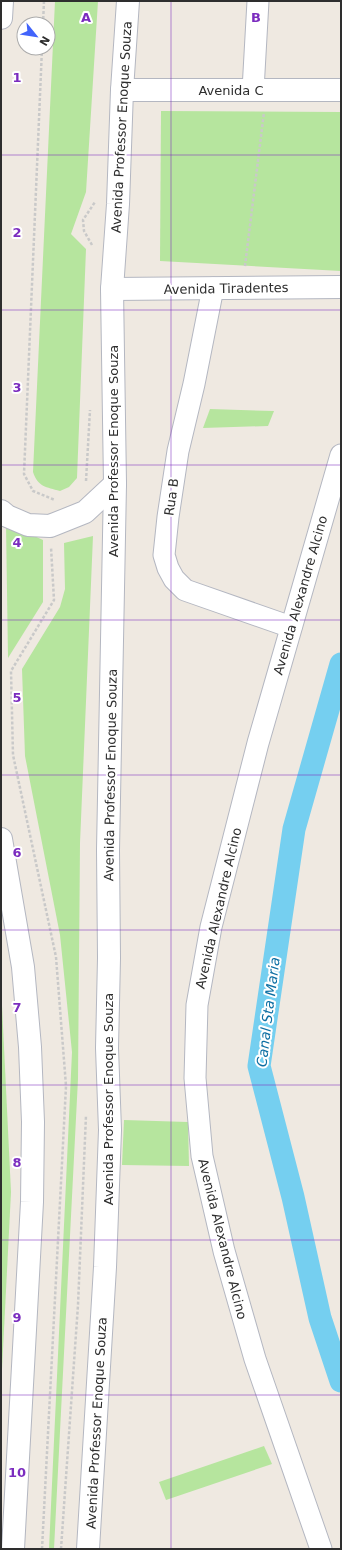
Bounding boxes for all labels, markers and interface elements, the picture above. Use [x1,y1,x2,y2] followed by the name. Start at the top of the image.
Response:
[81,10,91,25] text: A
[251,10,261,25] text: B
[16,16,56,56] north arrow
[108,21,135,234] street label: Avenida Professor Enoque Souza
[36,34,52,48] text: N
[12,70,22,85] text: 1
[198,83,264,98] street label: Avenida C
[12,225,22,240] text: 2
[163,280,289,297] street label: Avenida Tiradentes
[106,345,121,557] street label: Avenida Professor Enoque Souza
[12,380,22,395] text: 3
[161,477,182,517] street label: Rua B
[271,514,330,677] street label: Avenida Alexandre Alcino
[12,535,22,550] text: 4
[101,669,120,881] street label: Avenida Professor Enoque Souza
[12,690,22,705] text: 5
[193,826,244,990] street label: Avenida Alexandre Alcino
[12,845,22,860] text: 6
[253,956,283,1068] water label: Canal Sta Maria
[101,993,116,1205] street label: Avenida Professor Enoque Souza
[12,1000,22,1015] text: 7
[12,1155,22,1170] text: 8
[195,1157,250,1321] street label: Avenida Alexandre Alcino
[12,1310,22,1325] text: 9
[83,1317,110,1530] street label: Avenida Professor Enoque Souza
[8,1465,26,1480] text: 10

